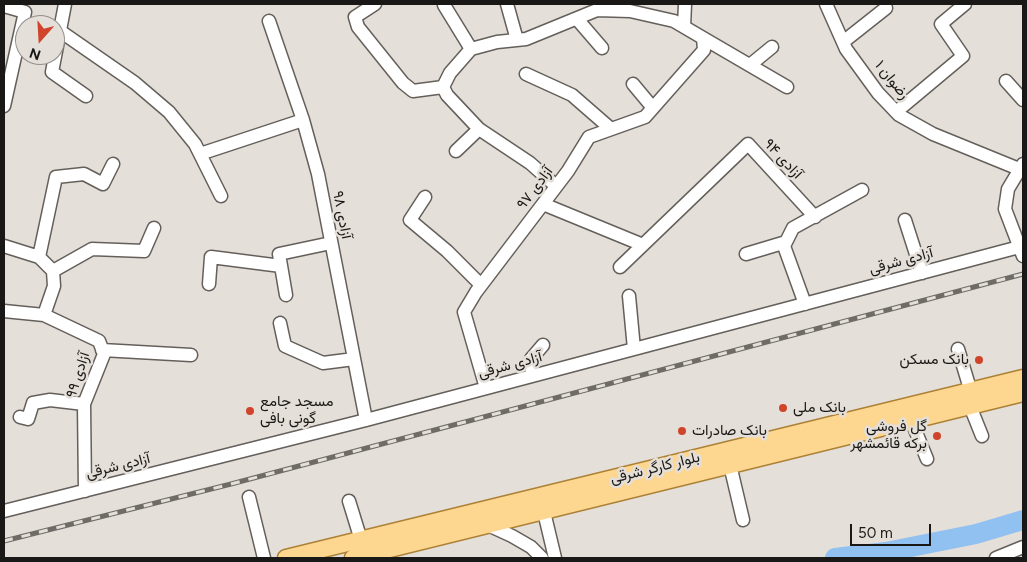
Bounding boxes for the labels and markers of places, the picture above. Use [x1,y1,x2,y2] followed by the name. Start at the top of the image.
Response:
[899,351,969,369] place label: بانک مسکن
[973,354,985,366] marker: بانک مسکن
[260,393,334,428] place label: مسجد جامع گونی بافی
[793,399,846,417] place label: بانک ملی
[777,402,789,414] marker: بانک ملی
[244,405,256,417] marker: مسجد جامع گونی بافی
[850,418,927,453] place label: گل فروشی برکه قائمشهر
[692,422,767,440] place label: بانک صادرات
[676,425,688,437] marker: بانک صادرات
[931,430,943,442] marker: گل فروشی برکه قائمشهر

